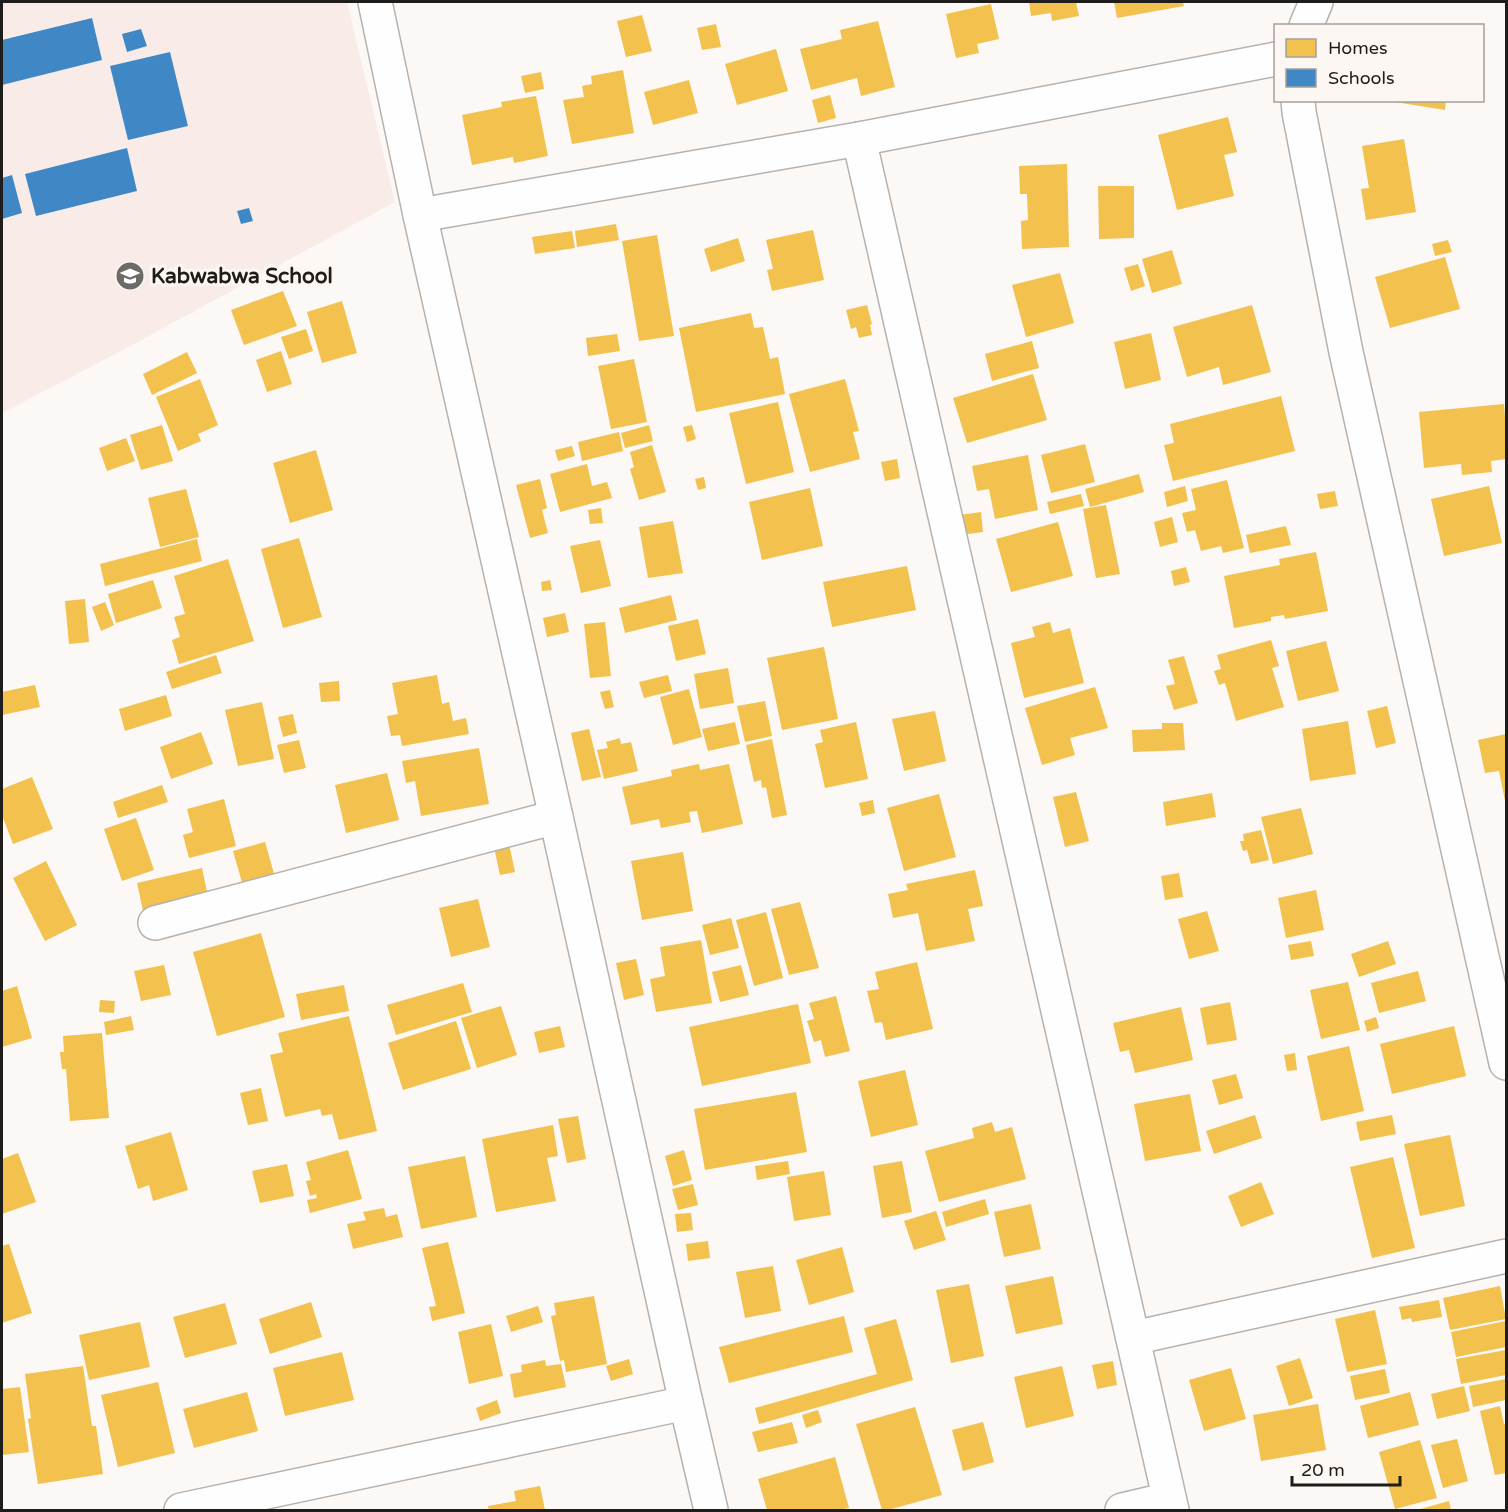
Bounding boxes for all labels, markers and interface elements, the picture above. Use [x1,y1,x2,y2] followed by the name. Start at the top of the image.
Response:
[1274,24,1484,102] legend
[1328,37,1388,59] text: Homes
[1328,67,1395,89] text: Schools
[114,260,146,292] school or university icon: Kabwabwa School
[151,264,333,289] place label: Kabwabwa School
[1292,1449,1400,1487] scale bar
[1301,1459,1345,1481] text: 20 m

